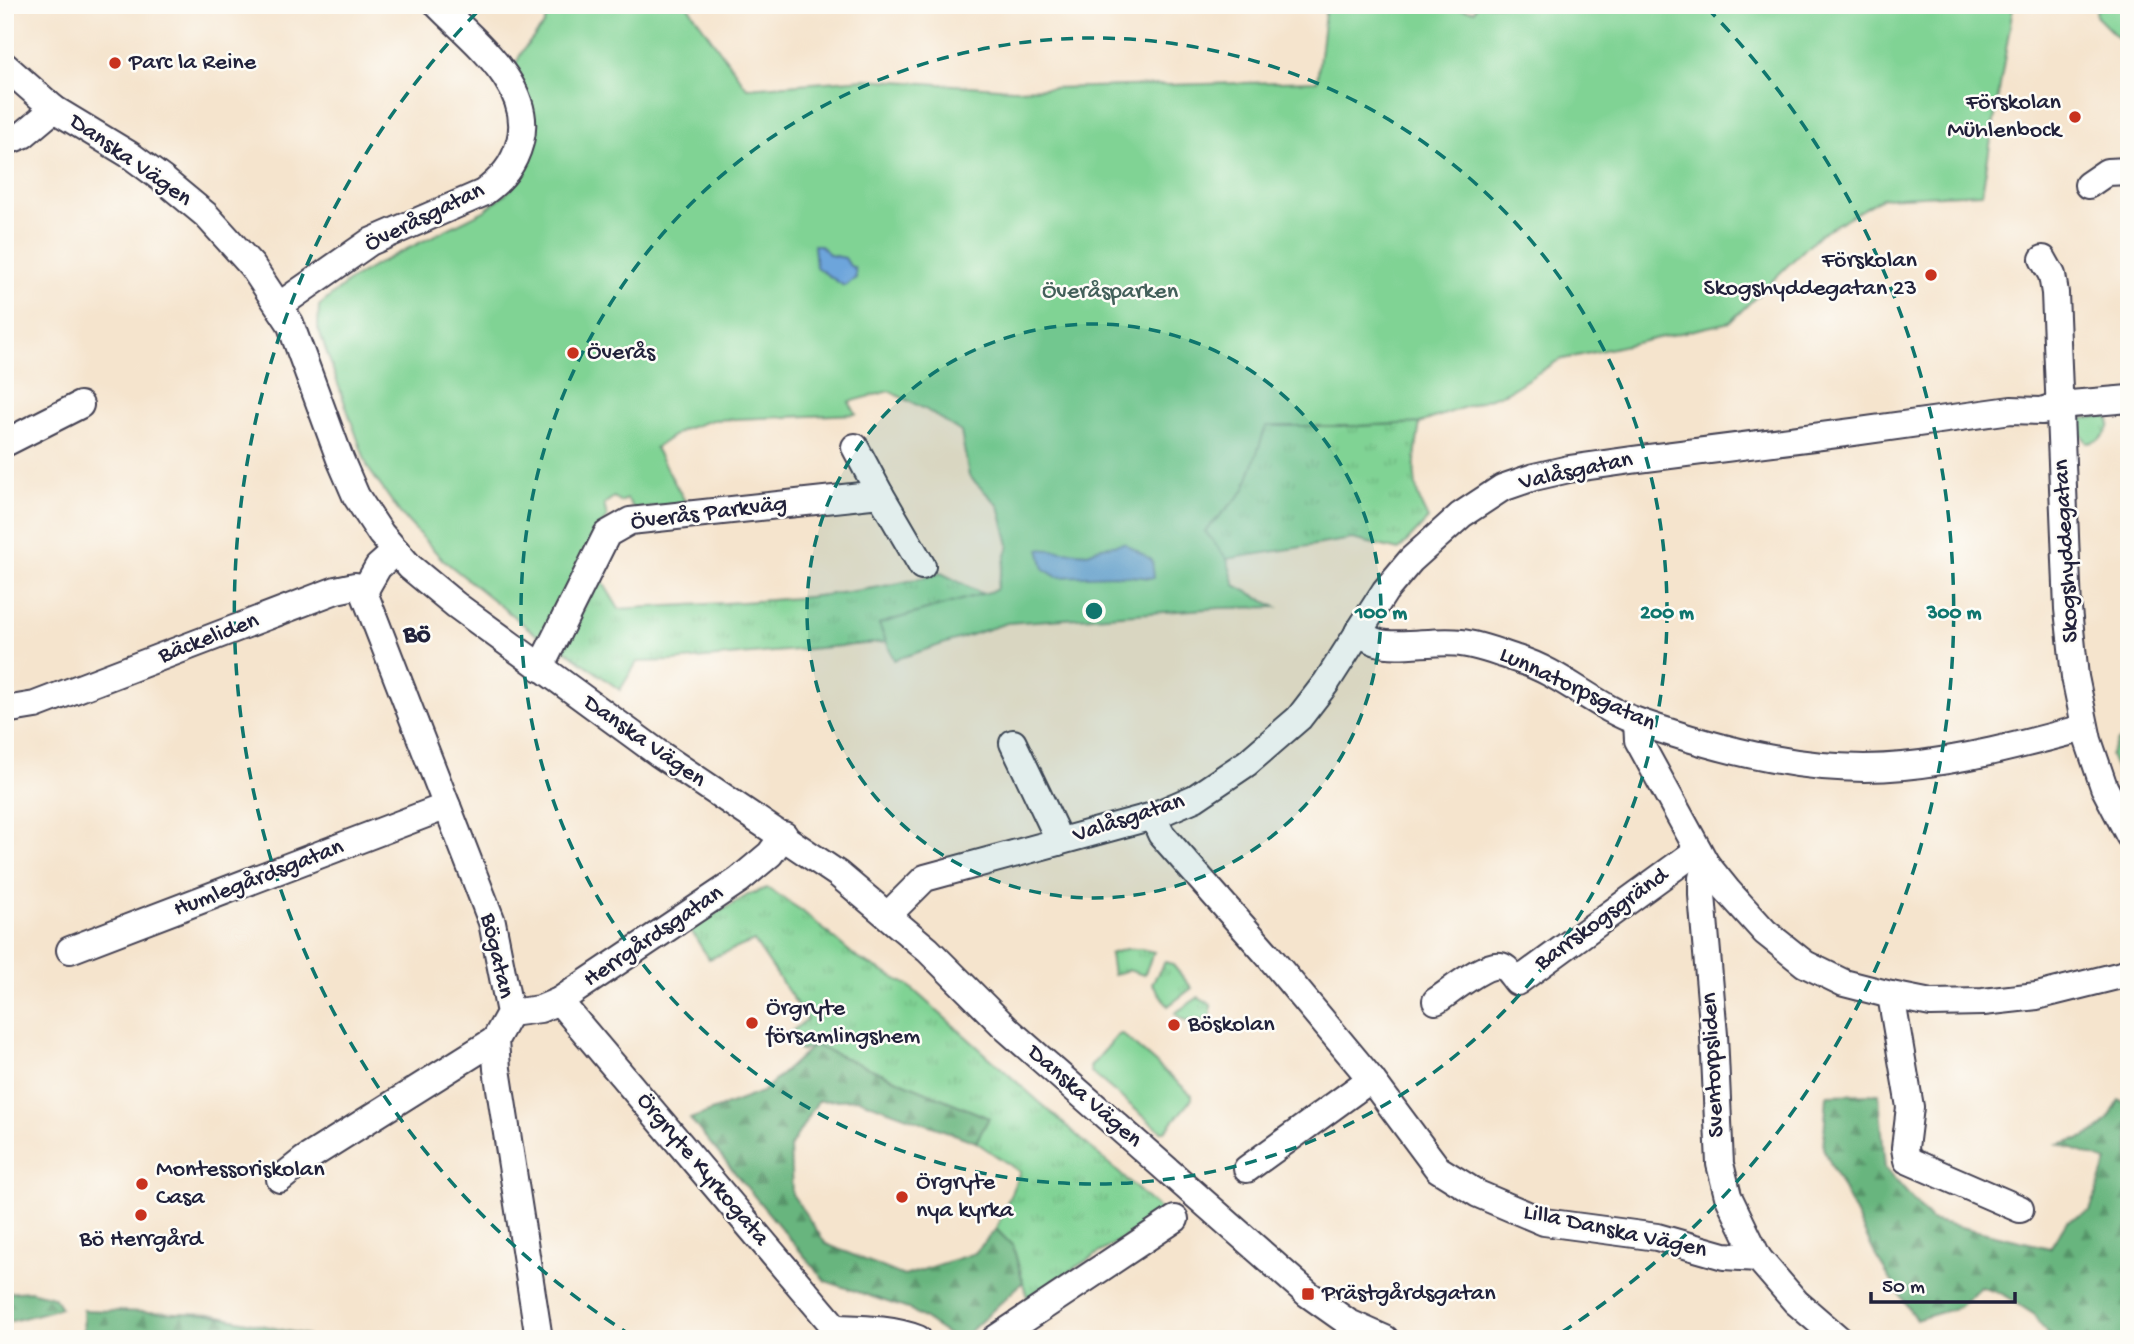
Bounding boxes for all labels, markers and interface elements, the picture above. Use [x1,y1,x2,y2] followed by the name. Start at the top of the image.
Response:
[128,49,257,78] place label: Parc la Reine
[107,55,123,71] marker: Parc la Reine
[1947,89,2063,146] place label: Förskolan Mühlenbock
[61,107,197,214] street label: Danska Vägen
[2067,109,2083,125] marker: Förskolan Mühlenbock
[360,176,490,259] street label: Överåsgatan
[1704,247,1918,304] place label: Förskolan Skogshyddegatan 23
[1923,267,1939,283] marker: Förskolan Skogshyddegatan 23
[1042,278,1179,307] park label: Överåsparken
[587,339,656,368] place label: Överås
[565,345,581,361] marker: Överås
[1515,446,1636,498] street label: Valåsgatan
[2048,458,2086,643] street label: Skogshyddegatan
[629,490,789,538] street label: Överås Parkväg
[1082,599,1106,623] centre of rings
[1354,602,1407,627] text: 100 m
[1640,602,1694,627] text: 200 m
[1926,602,1981,627] text: 300 m
[154,606,264,672] street label: Bäckeliden
[403,621,431,652] district label: Bö
[1494,641,1660,739] street label: Lunnatorpsgatan
[575,688,711,795] street label: Danska Vägen
[1069,787,1189,851] street label: Valåsgatan
[170,833,349,925] street label: Humlegårdsgatan
[1529,861,1676,979] street label: Barrskogsgränd
[578,879,730,995] street label: Herrgårdsgatan
[472,910,520,1002] street label: Bögatan
[1696,991,1732,1138] street label: Sventorpsliden
[765,995,920,1052] place label: Örgryte församlingshem
[1187,1011,1275,1040] place label: Böskolan
[744,1015,760,1031] marker: Örgryte församlingshem
[1166,1017,1182,1033] marker: Böskolan
[1019,1038,1148,1155] street label: Danska Vägen
[629,1087,775,1253] street label: Örgryte Kyrkogata
[156,1156,325,1213] place label: Montessoriskolan Casa
[916,1169,1014,1226] place label: Örgryte nya kyrka
[134,1176,150,1192] marker: Montessoriskolan Casa
[894,1189,910,1205] marker: Örgryte nya kyrka
[1521,1198,1710,1266] street label: Lilla Danska Vägen
[133,1207,149,1223] marker: Bö Herrgård
[78,1226,204,1255] place label: Bö Herrgård
[1871,1260,2015,1304] scale bar
[1882,1276,1925,1301] text: 50 m
[1321,1280,1496,1309] place label: Prästgårdsgatan
[1300,1286,1316,1302] marker: Prästgårdsgatan

